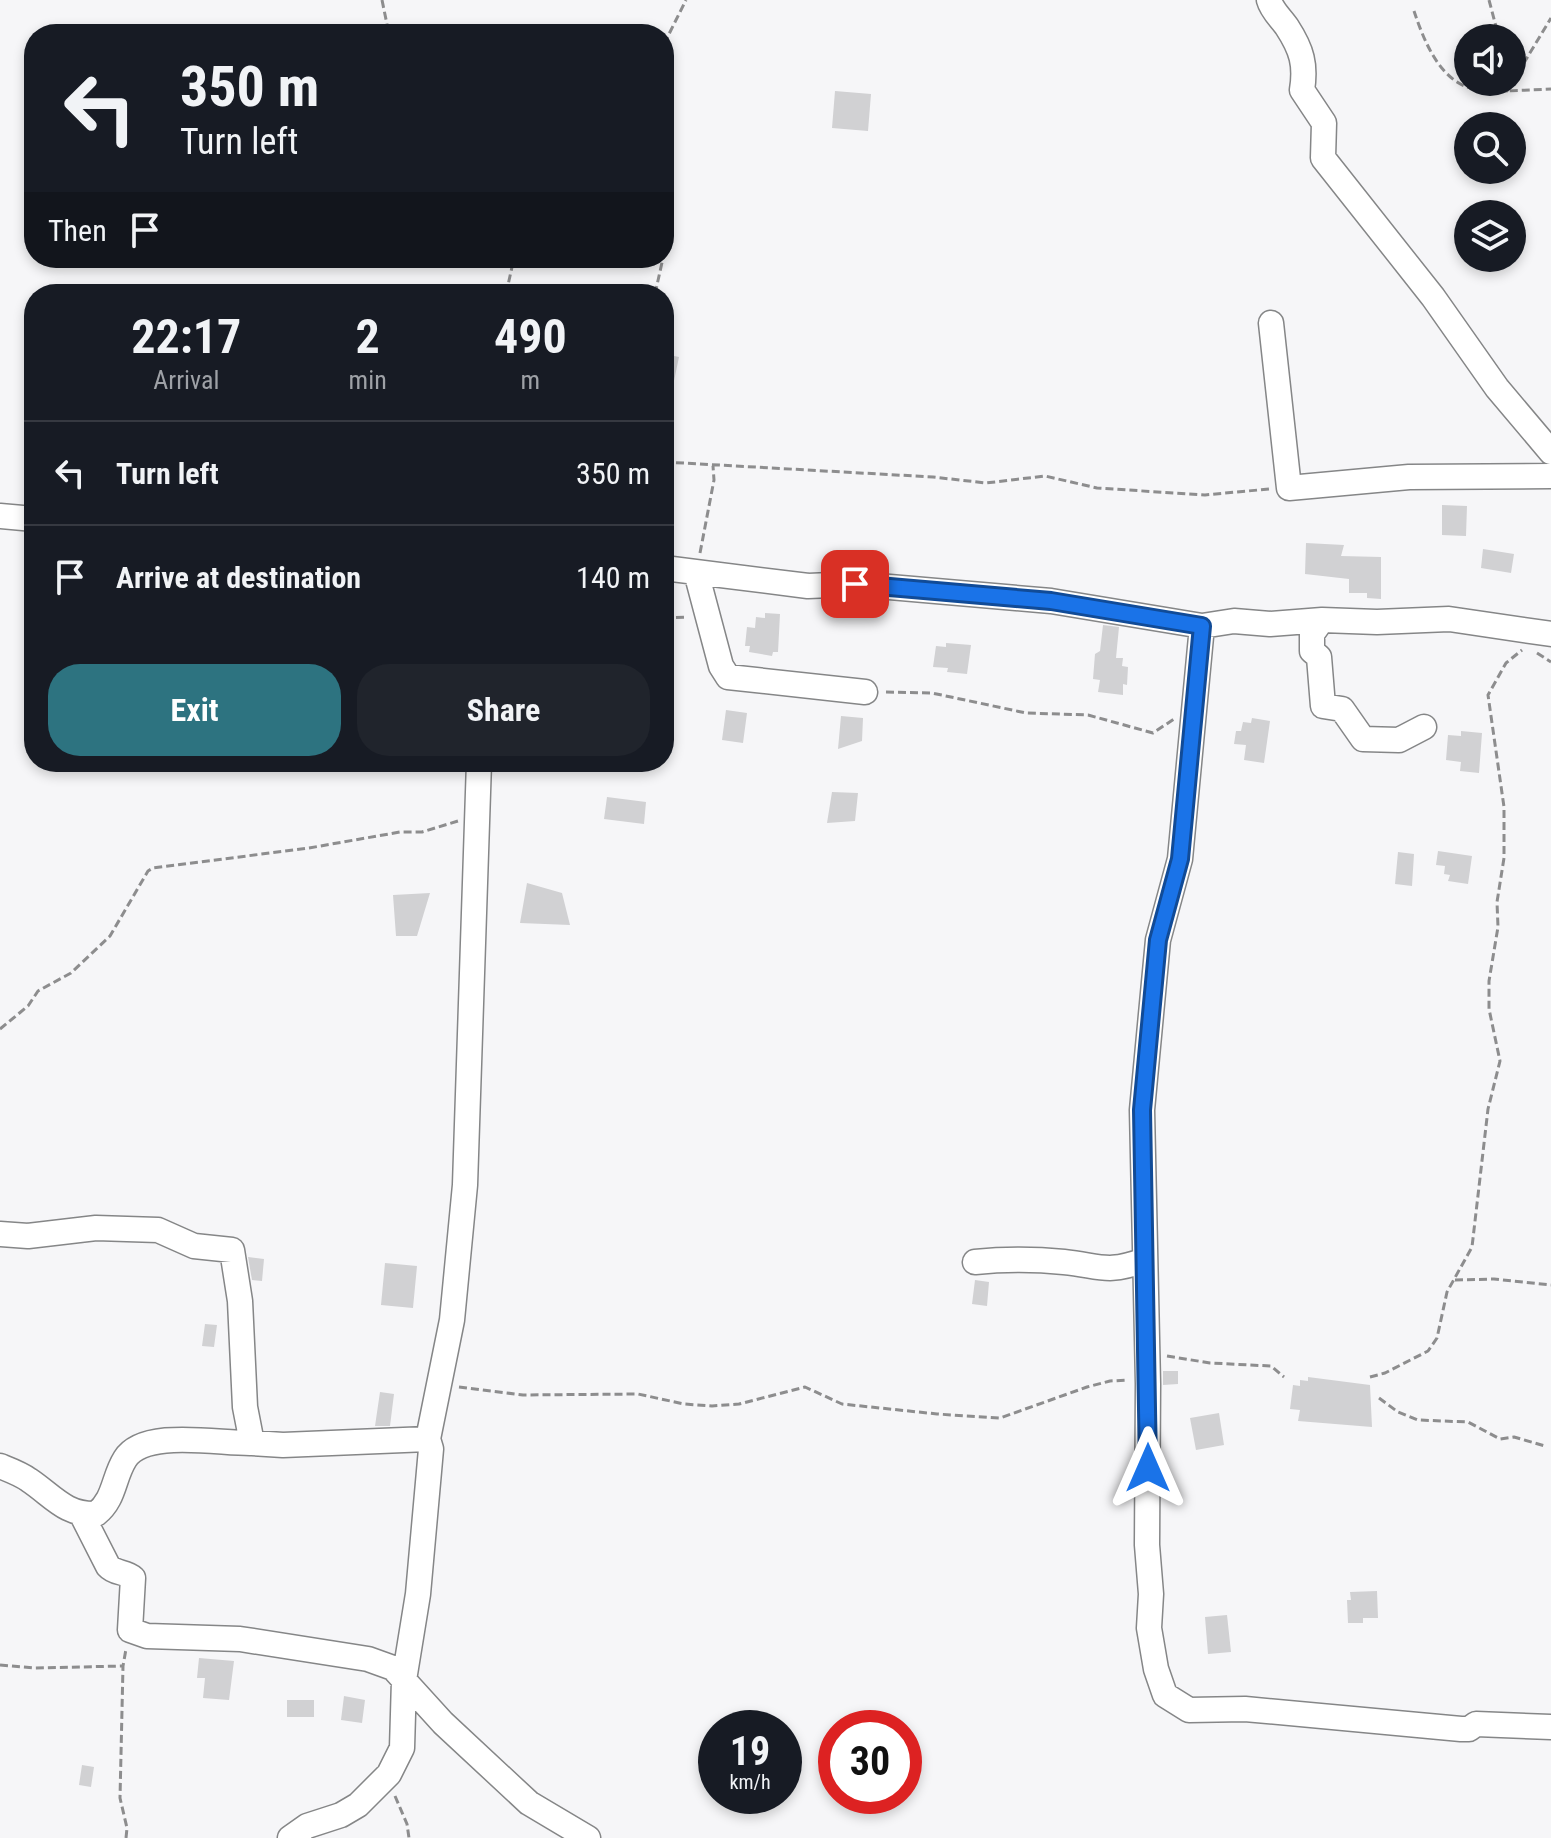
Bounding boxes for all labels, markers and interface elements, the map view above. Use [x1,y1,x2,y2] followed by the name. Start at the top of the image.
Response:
[1454,24,1526,272] map controls
[1454,24,1526,96] button: sound
[180,54,319,120] text: 350 m
[48,56,152,160] icon: left
[1454,112,1526,184] button: search
[180,121,298,163] text: Turn left
[1454,200,1526,272] button: layers
[123,208,167,252] icon: arrive
[48,213,107,248] text: Then
[131,308,241,365] text: 22:17
[356,308,380,365] text: 2
[494,308,567,365] text: 490
[153,365,219,395] text: Arrival
[349,365,387,395] text: min
[521,365,540,395] text: m
[48,451,92,495] icon: left
[116,456,219,491] text: Turn left
[576,456,650,491] text: 350 m
[821,550,889,618] pin
[48,555,92,599] icon: arrive
[116,560,361,595] text: Arrive at destination
[576,560,650,595] text: 140 m
[833,562,877,606] icon: arrive
[48,664,341,756] button: Exit
[357,664,650,756] button: Share
[1106,1426,1190,1510] position arrow
[818,1710,922,1814] speed limit sign: 30
[730,1728,770,1775] text: 19
[729,1770,771,1794] text: km/h

